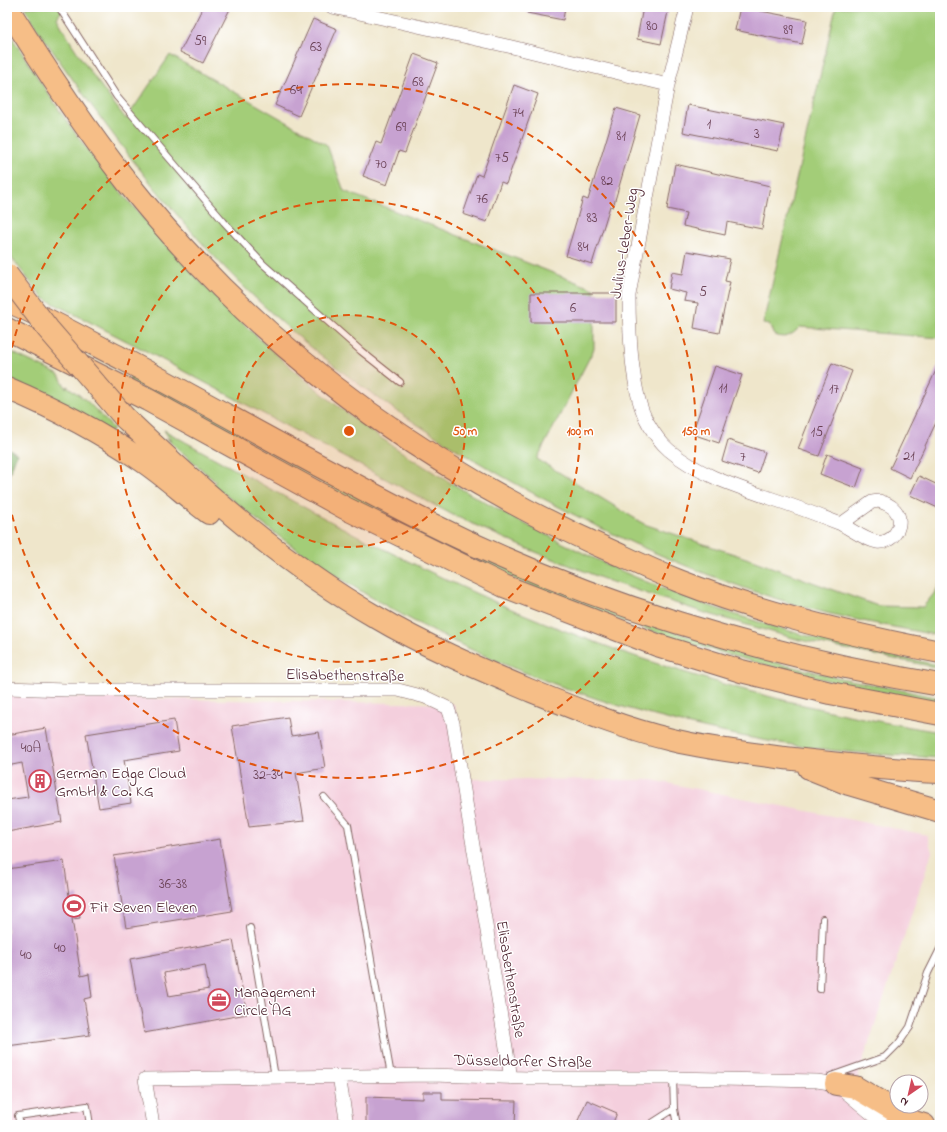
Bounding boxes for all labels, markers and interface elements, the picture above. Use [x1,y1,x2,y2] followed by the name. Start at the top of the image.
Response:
[646,16,658,37] house number: 80
[783,20,794,41] house number: 89
[194,31,207,52] house number: 59
[310,37,322,58] house number: 63
[412,72,424,93] house number: 68
[290,80,302,101] house number: 64
[512,103,524,124] house number: 74
[707,114,712,135] house number: 1
[396,117,407,138] house number: 69
[754,124,760,145] house number: 3
[616,126,626,147] house number: 81
[495,148,509,169] house number: 75
[375,154,387,175] house number: 70
[601,171,613,192] house number: 82
[604,186,646,301] street label: Julius-Leber-Weg
[476,189,488,210] house number: 76
[586,208,598,229] house number: 83
[577,237,589,258] house number: 84
[699,282,707,303] house number: 5
[570,298,576,319] house number: 6
[719,378,728,399] house number: 11
[829,379,839,400] house number: 17
[811,422,823,443] house number: 15
[453,423,478,441] text: 50 m
[567,423,594,441] text: 100 m
[682,423,711,441] text: 150 m
[342,424,356,438] centre of rings
[903,446,915,467] house number: 21
[740,447,746,468] house number: 7
[286,663,405,689] street label: Elisabethenstraße
[21,738,41,759] house number: 40A
[56,762,186,804] place label: German Edge Cloud GmbH & Co. KG
[253,765,283,786] house number: 32-34
[27,768,53,794] building icon: German Edge Cloud GmbH & Co. KG
[159,874,187,895] house number: 36-38
[61,893,87,919] sports icon: Fit Seven Eleven
[89,896,197,920] place label: Fit Seven Eleven
[489,919,531,1040] street label: Elisabethenstraße
[54,938,66,959] house number: 40
[20,945,32,966] house number: 40
[234,981,317,1023] place label: Management Circle AG
[206,987,232,1013] office icon: Management Circle AG
[453,1049,593,1075] street label: Düsseldorfer Straße
[889,1074,929,1114] north arrow
[896,1093,912,1110] text: N

